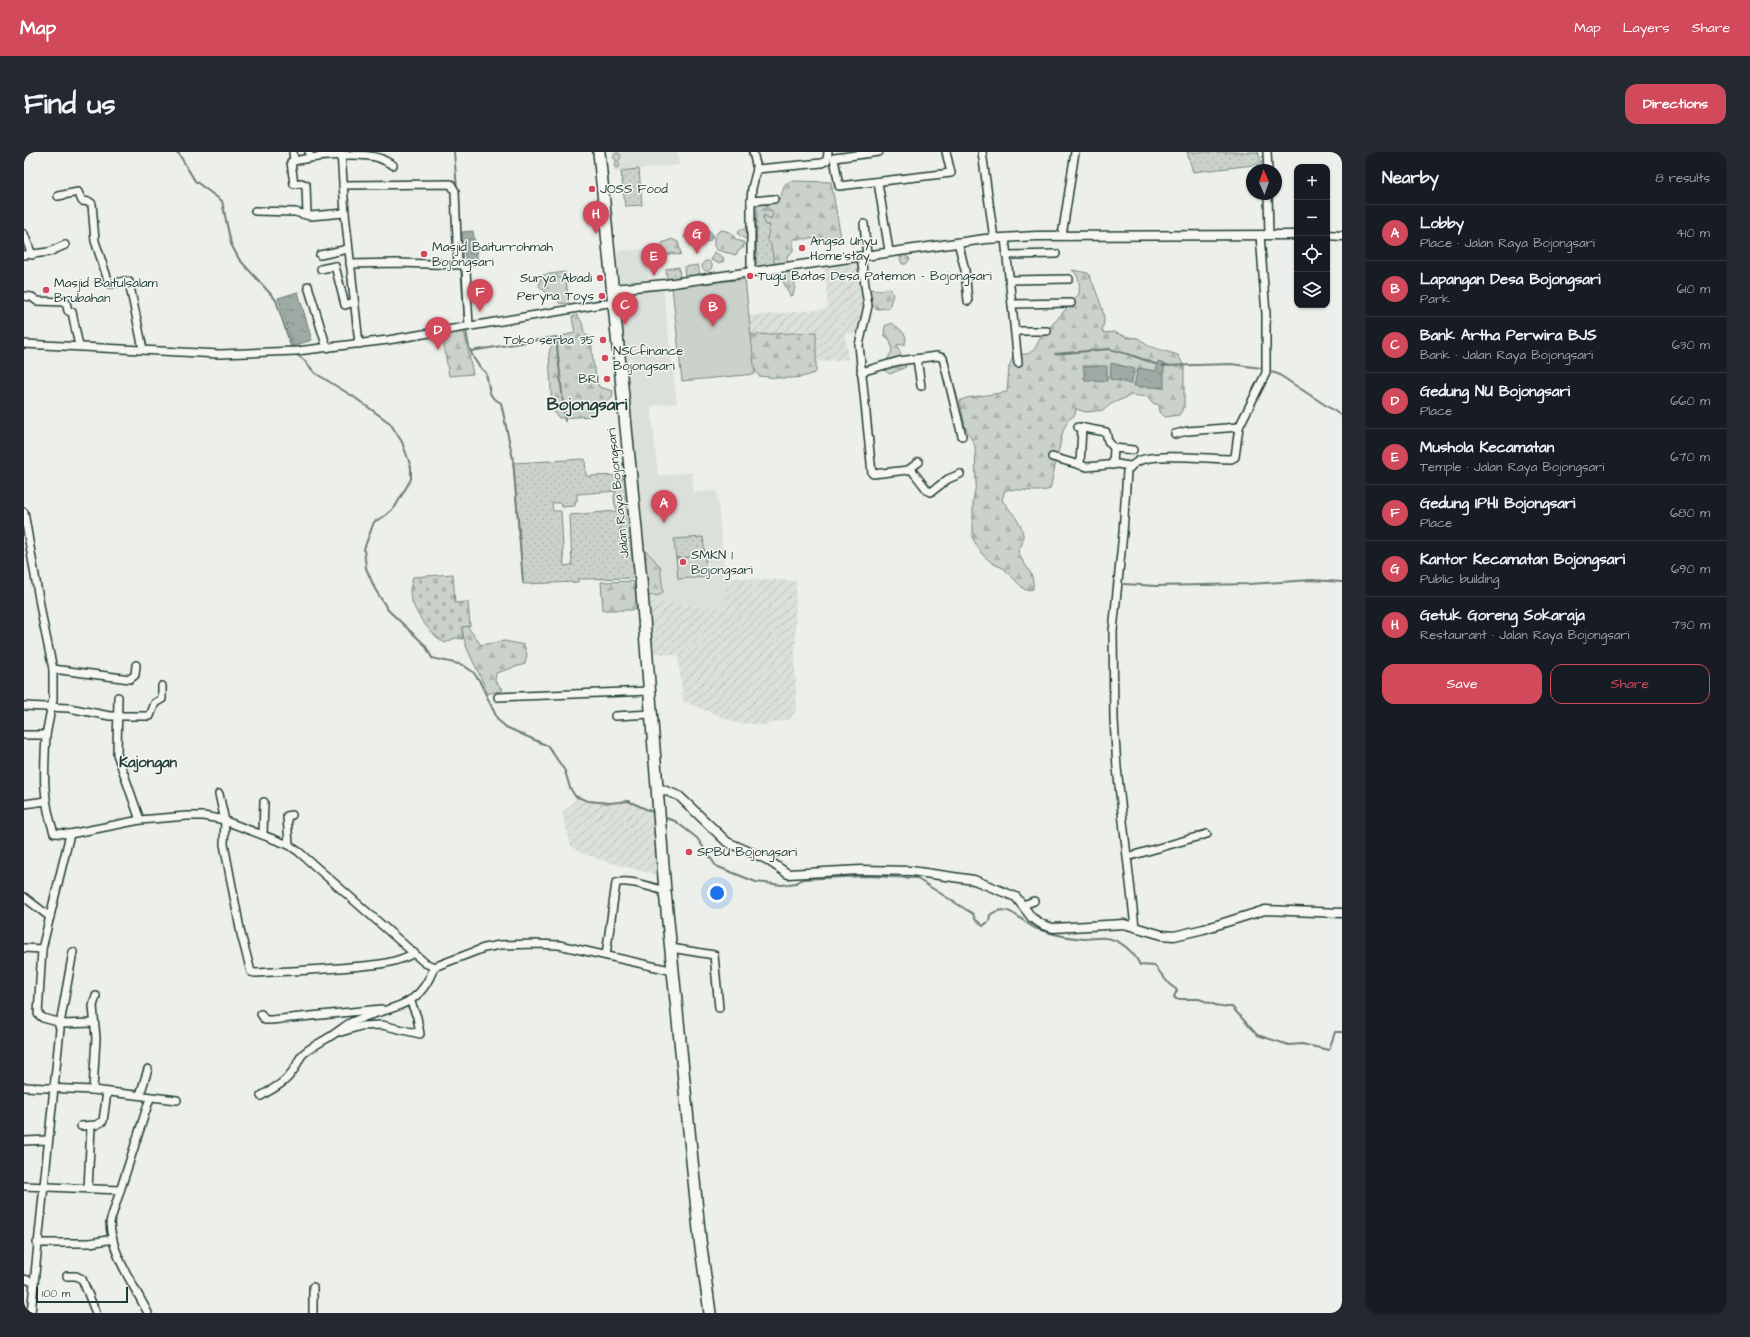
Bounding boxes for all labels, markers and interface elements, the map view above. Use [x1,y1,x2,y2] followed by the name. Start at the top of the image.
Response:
[20,15,56,42] text: Map
[1574,18,1601,38] text: Map
[1623,18,1670,38] text: Layers
[1692,18,1730,38] text: Share
[1625,84,1726,124] button: Directions
[24,85,115,124] text: Find us
[1246,164,1282,200] north arrow
[1294,164,1330,308] map controls
[1294,164,1330,200] button: +
[1382,166,1439,190] text: Nearby
[1655,169,1710,187] text: 8 results
[600,180,668,198] place label: JOSS Food
[587,184,597,194] marker: JOSS Food
[1294,200,1330,236] button: −
[583,201,609,234] pin: H
[1420,213,1464,234] text: Lobby
[684,221,710,254] pin: G
[1391,224,1399,242] text: A
[1676,224,1710,242] text: 410 m
[810,232,878,266] place label: Angsa Unyu Home'stay
[1420,234,1595,252] text: Place · Jalan Raya Bojongsari
[1294,236,1330,272] button: locate
[432,238,554,272] place label: Masjid Baiturrohmah Bojongsari
[641,243,667,276] pin: E
[797,243,807,253] marker: Angsa Unyu Home'stay
[419,249,429,259] marker: Masjid Baiturrohmah Bojongsari
[758,267,992,286] place label: Tugu Batas Desa Patemon - Bojongsari
[520,269,592,288] place label: Surya Abadi
[1420,269,1601,290] text: Lapangan Desa Bojongsari
[745,271,755,281] marker: Tugu Batas Desa Patemon - Bojongsari
[1294,272,1330,308] button: layers
[595,273,605,283] marker: Surya Abadi
[54,274,159,307] place label: Masjid Baitulsalam Brubahan
[467,279,493,312] pin: F
[1390,280,1400,298] text: B
[1677,280,1710,298] text: 610 m
[41,285,51,295] marker: Masjid Baitulsalam Brubahan
[517,287,594,306] place label: Peryna Toys
[1420,290,1450,308] text: Park
[597,291,607,301] marker: Peryna Toys
[612,292,638,325] pin: C
[700,294,726,327] pin: B
[425,317,451,350] pin: D
[1420,325,1597,346] text: Bank Artha Perwira BJS
[503,331,595,349] place label: Toko serba 35
[598,335,608,345] marker: Toko serba 35
[1390,336,1400,354] text: C
[1672,336,1710,354] text: 630 m
[613,342,683,376] place label: NSCfinance Bojongsari
[1420,346,1593,364] text: Bank · Jalan Raya Bojongsari
[600,353,610,363] marker: NSCfinance Bojongsari
[579,370,599,388] place label: BRI
[602,374,612,384] marker: BRI
[1420,381,1570,402] text: Gedung NU Bojongsari
[1391,392,1399,410] text: D
[1670,392,1710,410] text: 660 m
[547,393,628,418] district label: Bojongsari
[1420,402,1452,420] text: Place
[602,427,635,559] street label: Jalan Raya Bojongsari
[1420,437,1554,458] text: Mushola Kecamatan
[1391,448,1399,466] text: E
[1670,448,1710,466] text: 670 m
[1420,458,1604,476] text: Temple · Jalan Raya Bojongsari
[651,490,677,523] pin: A
[1420,493,1575,514] text: Gedung IPHI Bojongsari
[1390,504,1400,522] text: F
[1670,504,1710,522] text: 680 m
[1420,514,1452,532] text: Place
[691,546,753,580] place label: SMKN 1 Bojongsari
[1420,549,1625,570] text: Kantor Kecamatan Bojongsari
[678,557,688,567] marker: SMKN 1 Bojongsari
[1390,560,1400,578] text: G
[1671,560,1710,578] text: 690 m
[1420,570,1499,588] text: Public building
[1420,605,1585,626] text: Getuk Goreng Sokaraja
[1391,616,1399,634] text: H
[1672,616,1710,634] text: 730 m
[1420,626,1629,644] text: Restaurant · Jalan Raya Bojongsari
[1382,664,1542,704] button: Save
[1550,664,1710,704] button: Share
[119,752,178,775] district label: Kajongan
[697,843,797,862] place label: SPBU Bojongsari
[684,847,694,857] marker: SPBU Bojongsari
[707,883,727,903] your location
[36,1285,128,1304] scale bar
[42,1286,70,1301] text: 100 m

